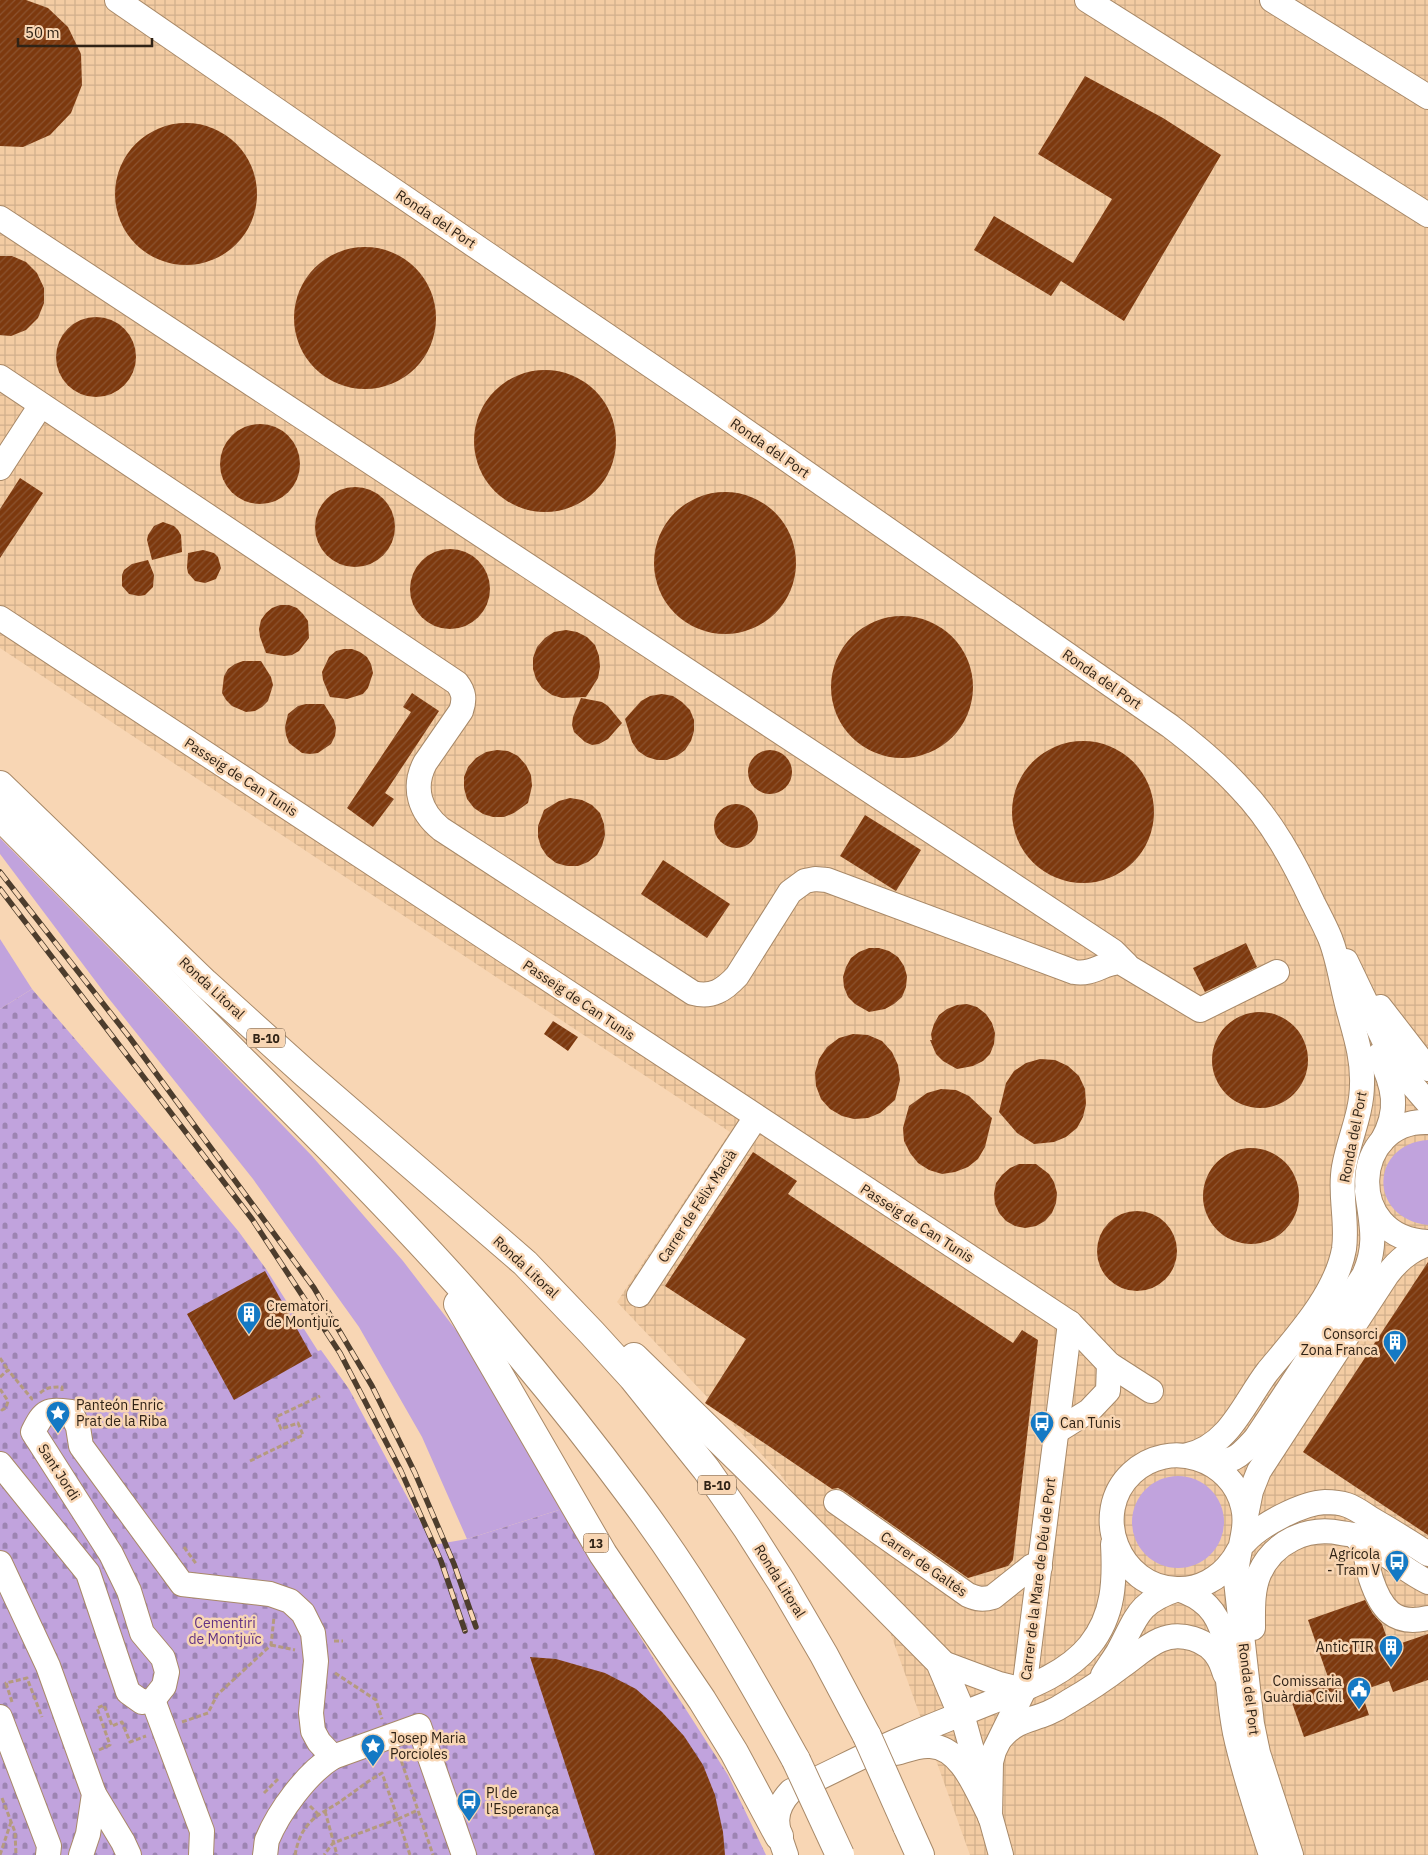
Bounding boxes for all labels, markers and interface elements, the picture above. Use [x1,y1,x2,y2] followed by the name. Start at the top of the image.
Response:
[18,15,151,47] scale bar
[25,23,60,42] text: 50 m
[393,186,479,252] street label: Ronda del Port
[727,414,813,482] street label: Ronda del Port
[1059,645,1145,713] street label: Ronda del Port
[181,734,301,820] street label: Passeig de Can Tunis
[175,953,249,1023] street label: Ronda Litoral
[520,956,639,1044] street label: Passeig de Can Tunis
[247,1028,285,1048] road number: B-10
[1335,1090,1371,1184] street label: Ronda del Port
[654,1146,741,1266] street label: Carrer de Félix Macià
[857,1180,977,1266] street label: Passeig de Can Tunis
[489,1232,563,1302] street label: Ronda Litoral
[266,1297,339,1331] place label: Crematori de Montjuïc
[236,1301,262,1335] building icon: Crematori de Montjuïc
[1301,1325,1379,1359] place label: Consorci Zona Franca
[1382,1329,1408,1363] building icon: Consorci Zona Franca
[76,1396,167,1430] place label: Panteón Enric Prat de la Riba
[45,1400,71,1434] place icon: Panteón Enric Prat de la Riba
[1029,1410,1055,1444] bus stop icon: Can Tunis
[1060,1414,1121,1432] place label: Can Tunis
[34,1440,84,1504] street label: Sant Jordi
[698,1476,736,1494] road number: B-10
[1017,1477,1059,1681] street label: Carrer de la Mare de Déu de Port
[877,1527,971,1601] street label: Carrer de Galtés
[584,1534,608,1552] road number: 13
[750,1541,810,1621] street label: Ronda Litoral
[1327,1545,1381,1579] place label: Agrícola - Tram V
[1384,1549,1410,1583] bus stop icon: Agrícola - Tram V
[188,1614,262,1648] park label: Cementiri de Montjuïc
[1378,1634,1404,1668] building icon: Antic TIR
[1316,1638,1374,1656] place label: Antic TIR
[1234,1642,1264,1736] street label: Ronda del Port
[1263,1672,1343,1706] place label: Comissaria Guàrdia Civil
[1346,1676,1372,1710] public building icon: Comissaria Guàrdia Civil
[390,1729,466,1763] place label: Josep Maria Porcioles
[360,1733,386,1767] place icon: Josep Maria Porcioles
[486,1784,560,1818] place label: Pl de l'Esperança
[456,1788,482,1822] bus stop icon: Pl de l'Esperança

